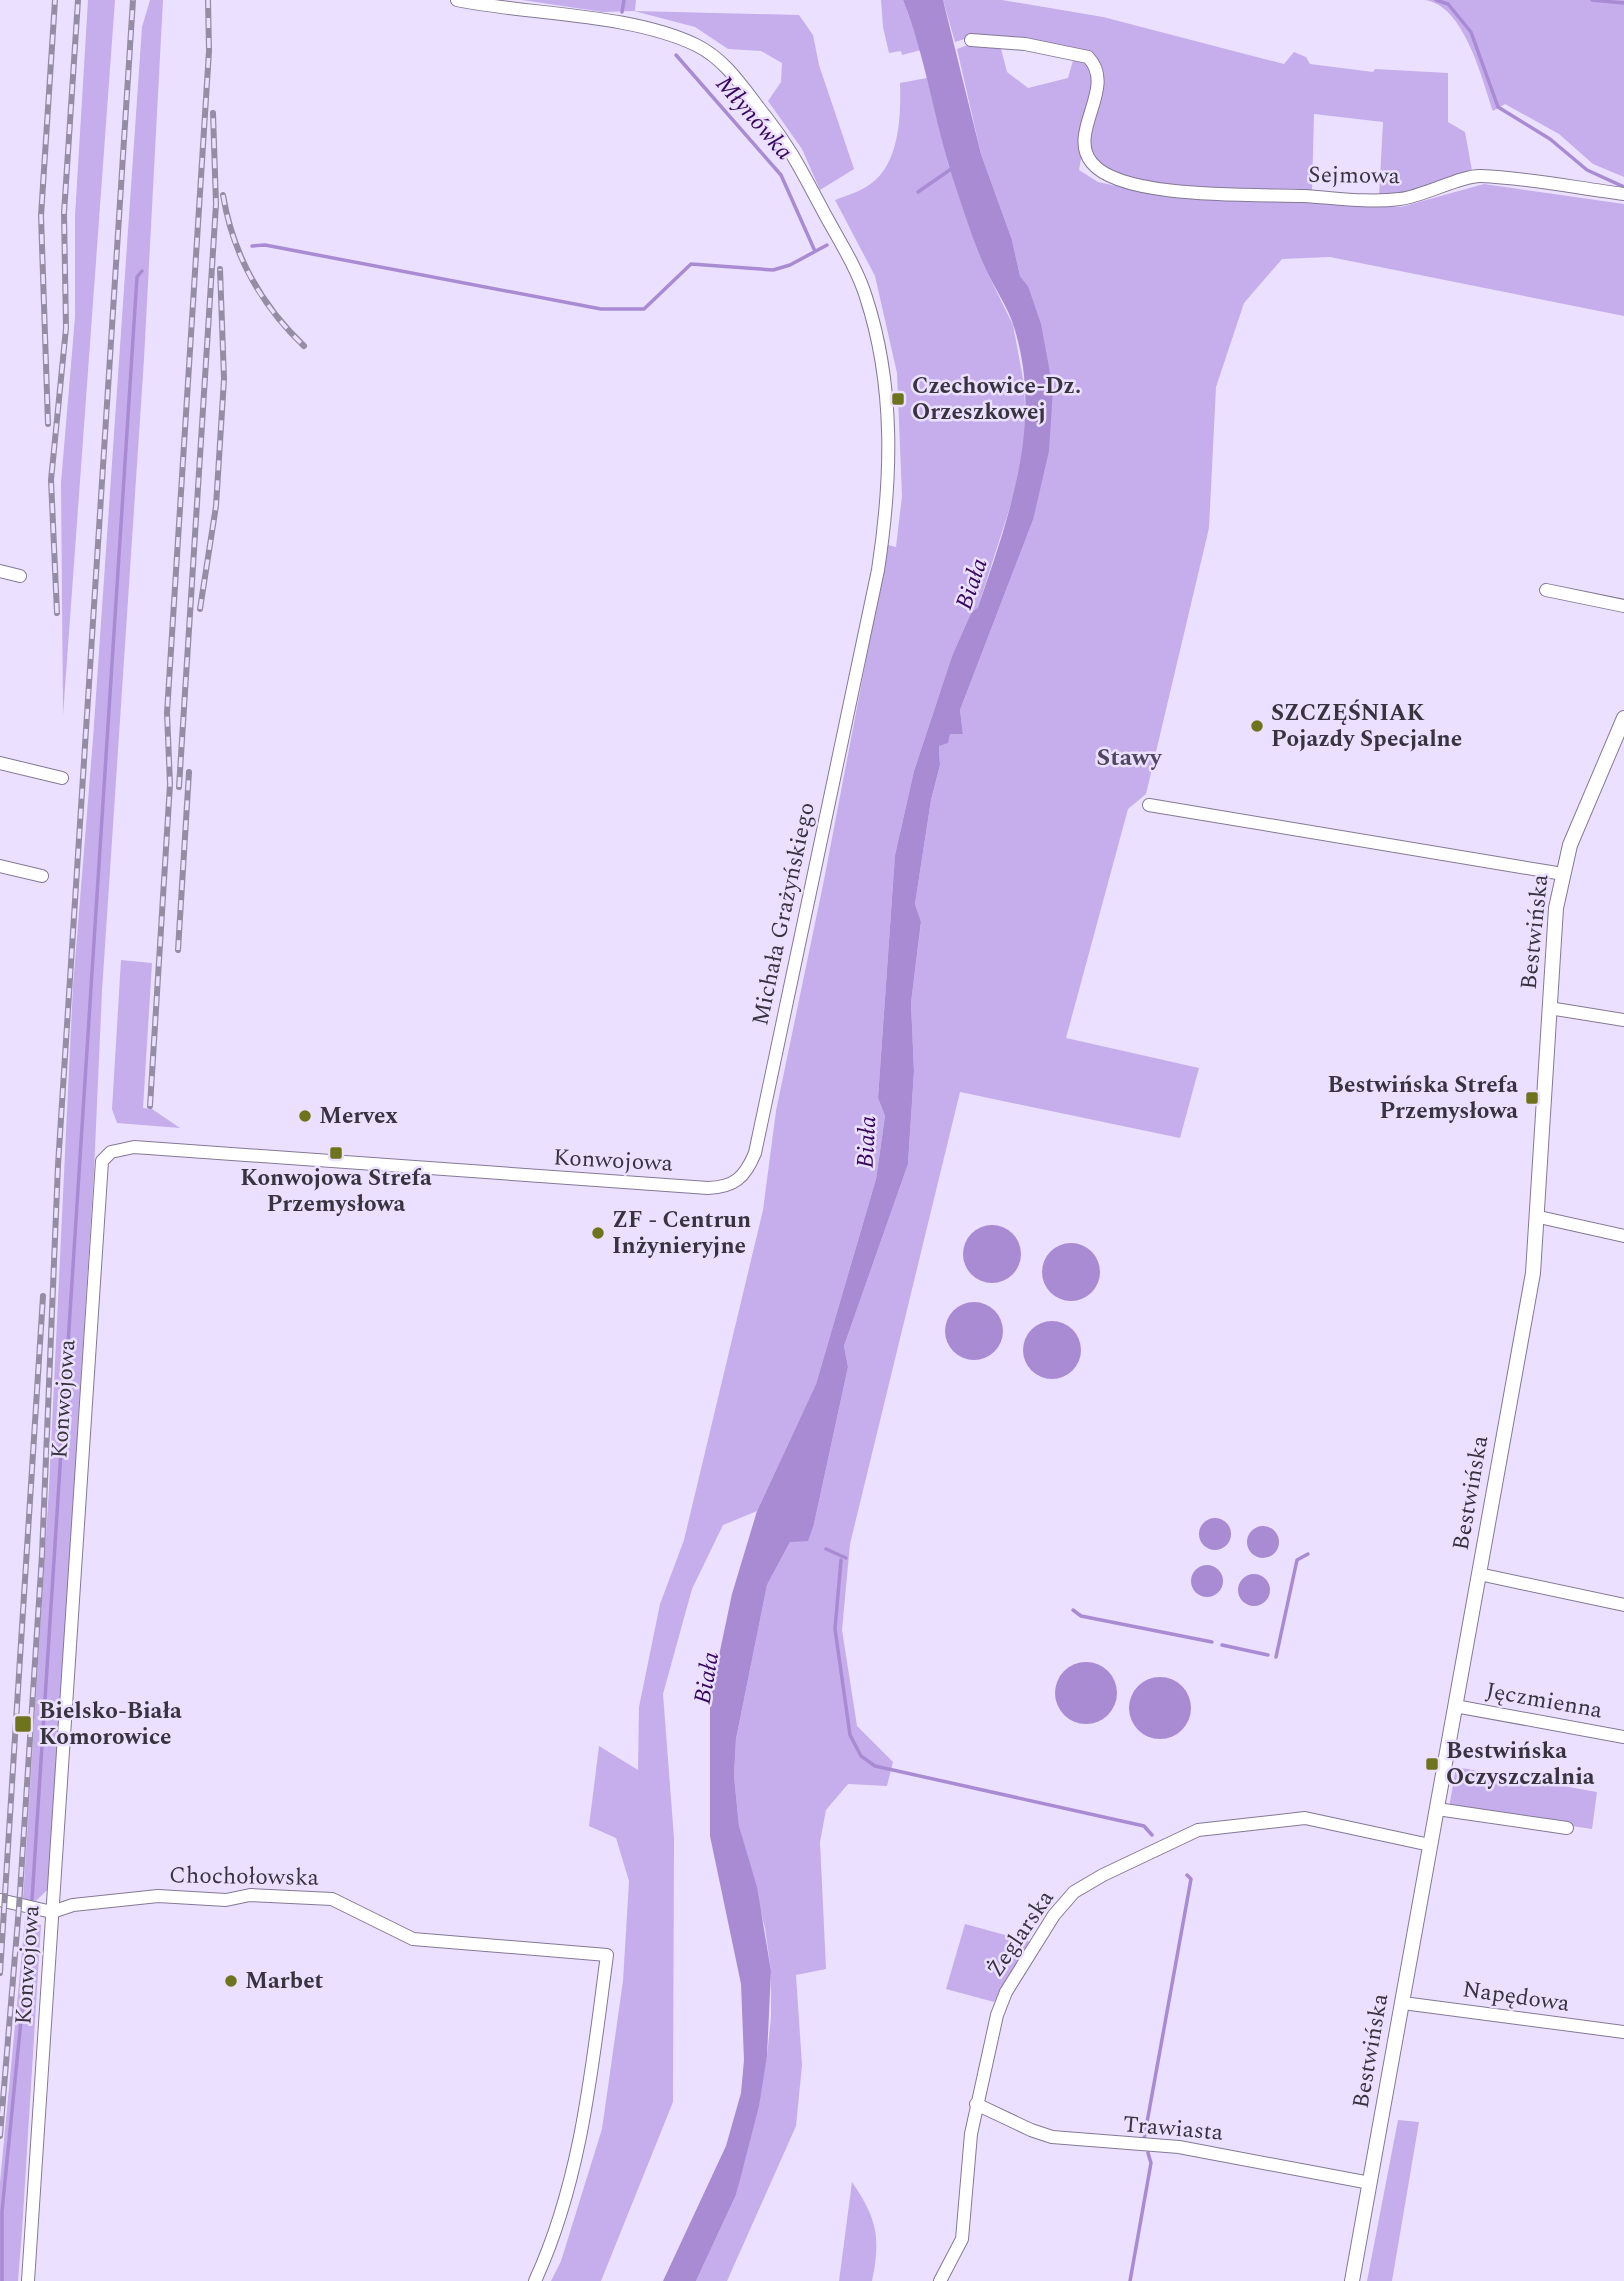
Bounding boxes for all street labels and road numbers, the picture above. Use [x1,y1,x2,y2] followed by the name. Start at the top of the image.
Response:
[1308,158,1400,194] street label: Sejmowa
[743,799,825,1029] street label: Michała Grażyńskiego
[1512,873,1558,991] street label: Bestwińska
[552,1140,674,1182] street label: Konwojowa
[42,1338,86,1460] street label: Konwojowa
[1444,1433,1498,1553] street label: Bestwińska
[1483,1674,1605,1728] street label: Jęczmienna
[169,1858,319,1896] street label: Chochołowska
[979,1883,1063,1985] street label: Żeglarska
[6,1904,50,2026] street label: Konwojowa
[1460,1972,1572,2022] street label: Napędowa
[1344,1991,1398,2111] street label: Bestwińska
[1122,2107,1224,2151] street label: Trawiasta

